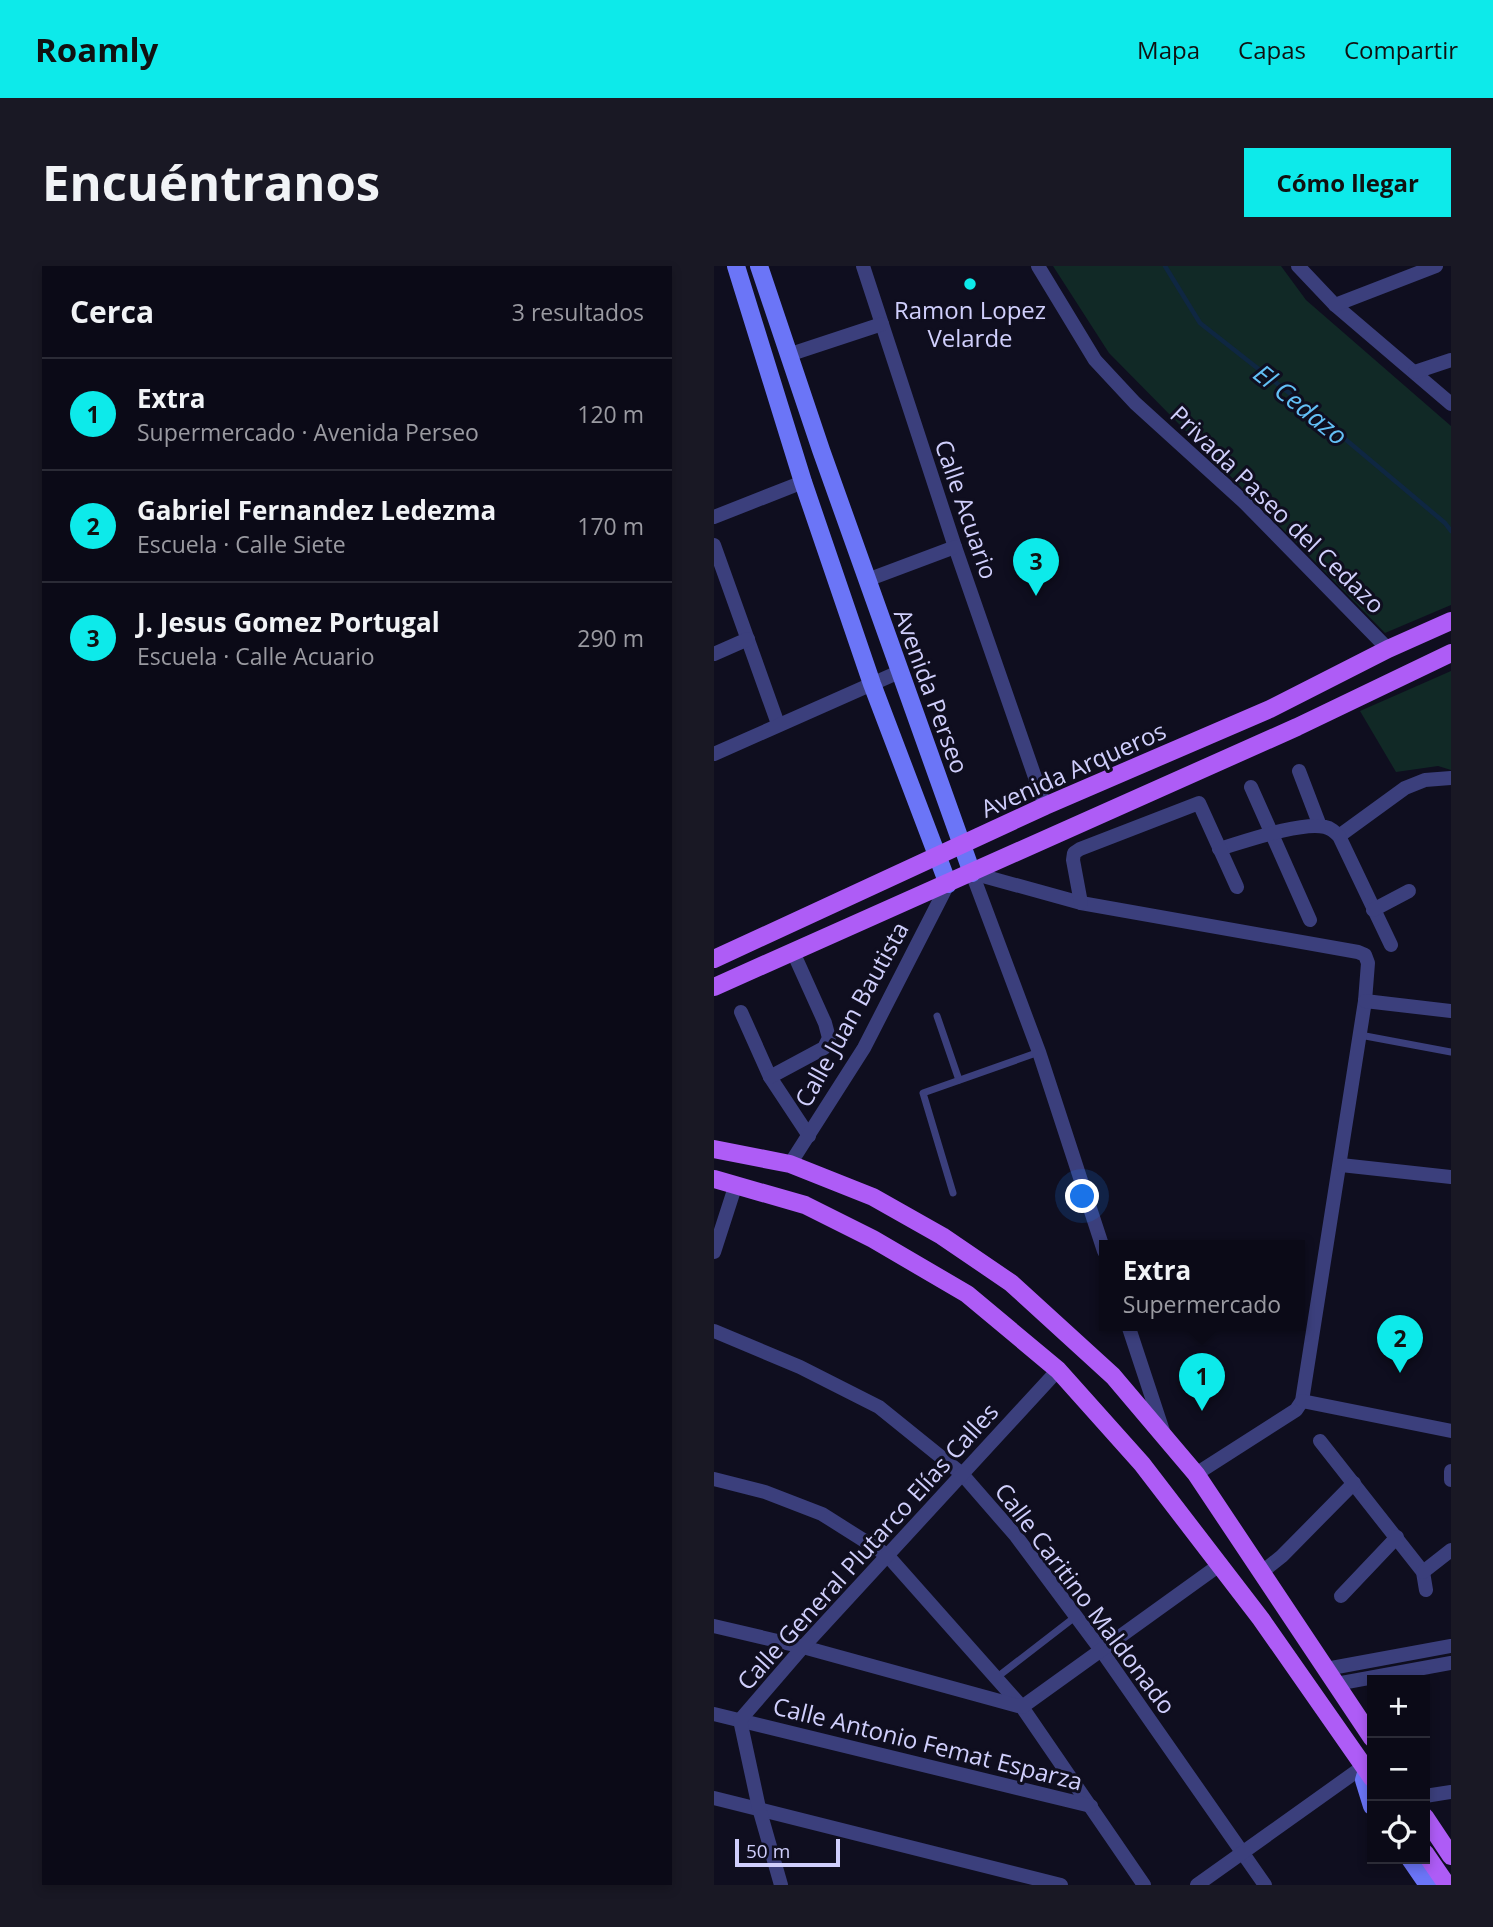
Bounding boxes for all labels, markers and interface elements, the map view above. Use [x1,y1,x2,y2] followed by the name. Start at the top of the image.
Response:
[35,27,158,72] text: Roamly
[1137,33,1200,66] text: Mapa
[1238,33,1306,66] text: Capas
[1344,33,1458,66] text: Compartir
[1244,148,1451,217] button: Cómo llegar
[42,149,380,215] text: Encuéntranos
[962,276,978,292] marker: Ramon Lopez Velarde
[70,291,154,332] text: Cerca
[894,293,1046,354] place label: Ramon Lopez Velarde
[512,296,644,328] text: 3 resultados
[1247,355,1355,453] water label: El Cedazo
[137,380,205,416] text: Extra
[86,398,100,430] text: 1
[577,398,644,430] text: 120 m
[1164,398,1392,620] street label: Privada Paseo del Cedazo
[137,416,479,448] text: Supermercado · Avenida Perseo
[928,435,1006,583] street label: Calle Acuario
[137,492,496,528] text: Gabriel Fernandez Ledezma
[86,510,100,542] text: 2
[577,510,644,542] text: 170 m
[137,528,346,560] text: Escuela · Calle Siete
[1013,538,1059,596] pin: 3
[137,604,440,640] text: J. Jesus Gomez Portugal
[887,604,977,778] street label: Avenida Perseo
[86,622,100,654] text: 3
[577,622,644,654] text: 290 m
[137,640,375,672] text: Escuela · Calle Acuario
[975,713,1171,825] street label: Avenida Arqueros
[786,915,916,1113] street label: Calle Juan Bautista
[1065,1179,1099,1213] your location
[1099,1240,1305,1331] popup
[1123,1252,1191,1288] text: Extra
[1123,1288,1281,1320] text: Supermercado
[1377,1315,1423,1373] pin: 2
[1179,1353,1225,1411] pin: 1
[729,1395,1005,1697] street label: Calle General Plutarco Elías Calles
[988,1476,1184,1720] street label: Calle Caritino Maldonado
[1367,1675,1430,1864] map controls
[1367,1675,1430,1738] button: +
[770,1689,1086,1797] street label: Calle Antonio Femat Esparza
[1367,1738,1430,1801] button: −
[1367,1801,1430,1864] button: locate
[735,1836,840,1868] scale bar
[746,1838,790,1864] text: 50 m

